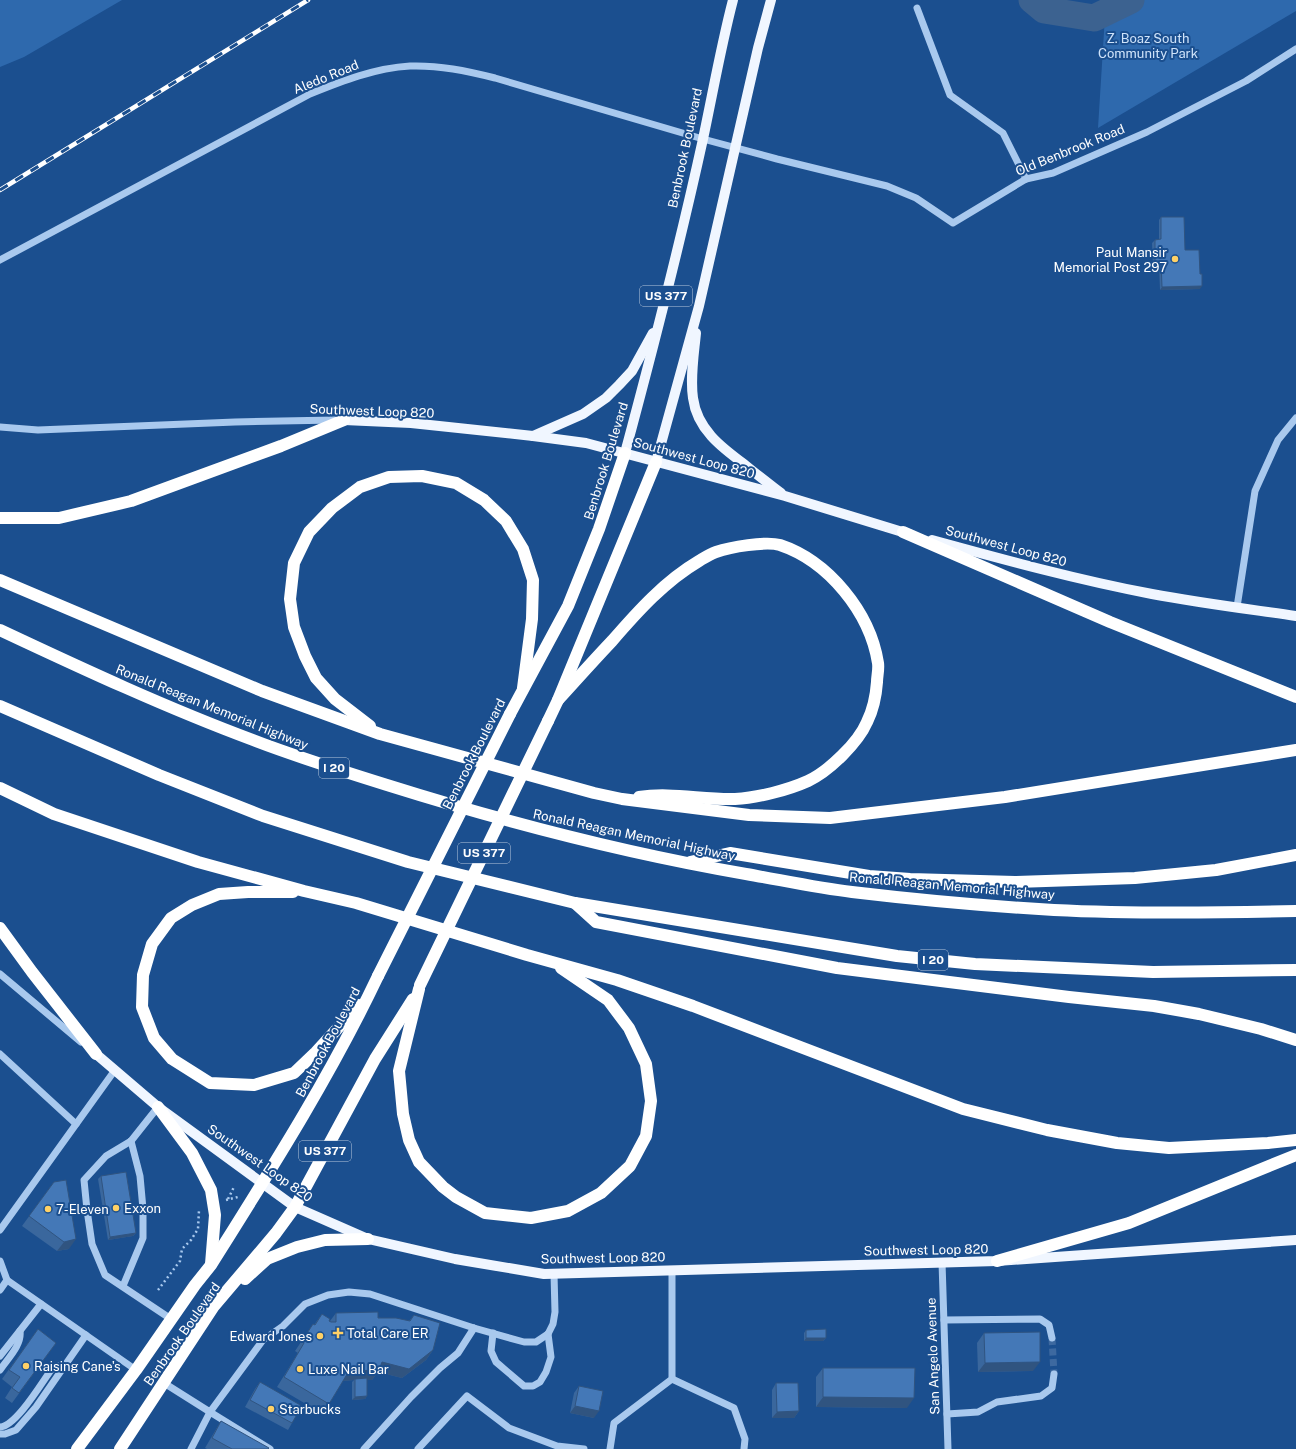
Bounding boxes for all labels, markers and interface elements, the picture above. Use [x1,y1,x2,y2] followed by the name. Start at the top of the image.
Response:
[1098,31,1198,61] park label: Z. Boaz South Community Park
[291,57,361,97] street label: Aledo Road
[665,87,705,209] street label: Benbrook Boulevard
[1013,121,1127,179] street label: Old Benbrook Road
[1053,245,1167,275] place label: Paul Mansir Memorial Post 297
[1170,254,1180,264] marker: Paul Mansir Memorial Post 297
[640,286,692,306] road number: US 377
[581,400,631,522] street label: Benbrook Boulevard
[309,401,435,421] street label: Southwest Loop 820
[632,435,756,481] street label: Southwest Loop 820
[944,523,1068,569] street label: Southwest Loop 820
[114,661,310,753] street label: Ronald Reagan Memorial Highway
[440,696,508,812] street label: Benbrook Boulevard
[319,758,349,778] road number: I 20
[532,806,737,864] street label: Ronald Reagan Memorial Highway
[458,843,510,863] road number: US 377
[849,870,1055,902] street label: Ronald Reagan Memorial Highway
[918,950,948,970] road number: I 20
[293,984,363,1100] street label: Benbrook Boulevard
[205,1121,315,1205] street label: Southwest Loop 820
[299,1141,351,1161] road number: US 377
[124,1201,161,1216] place label: Exxon
[56,1202,109,1217] place label: 7-Eleven
[111,1203,121,1213] marker: Exxon
[43,1204,53,1214] marker: 7-Eleven
[863,1241,989,1259] street label: Southwest Loop 820
[540,1249,666,1267] street label: Southwest Loop 820
[141,1280,223,1388] street label: Benbrook Boulevard
[923,1297,943,1415] street label: San Angelo Avenue
[347,1326,429,1341] place label: Total Care ER
[332,1327,344,1339] marker: Total Care ER
[229,1329,312,1344] place label: Edward Jones
[315,1331,325,1341] marker: Edward Jones
[34,1359,121,1374] place label: Raising Cane's
[21,1361,31,1371] marker: Raising Cane's
[308,1362,389,1377] place label: Luxe Nail Bar
[295,1364,305,1374] marker: Luxe Nail Bar
[279,1402,341,1417] place label: Starbucks
[266,1404,276,1414] marker: Starbucks

